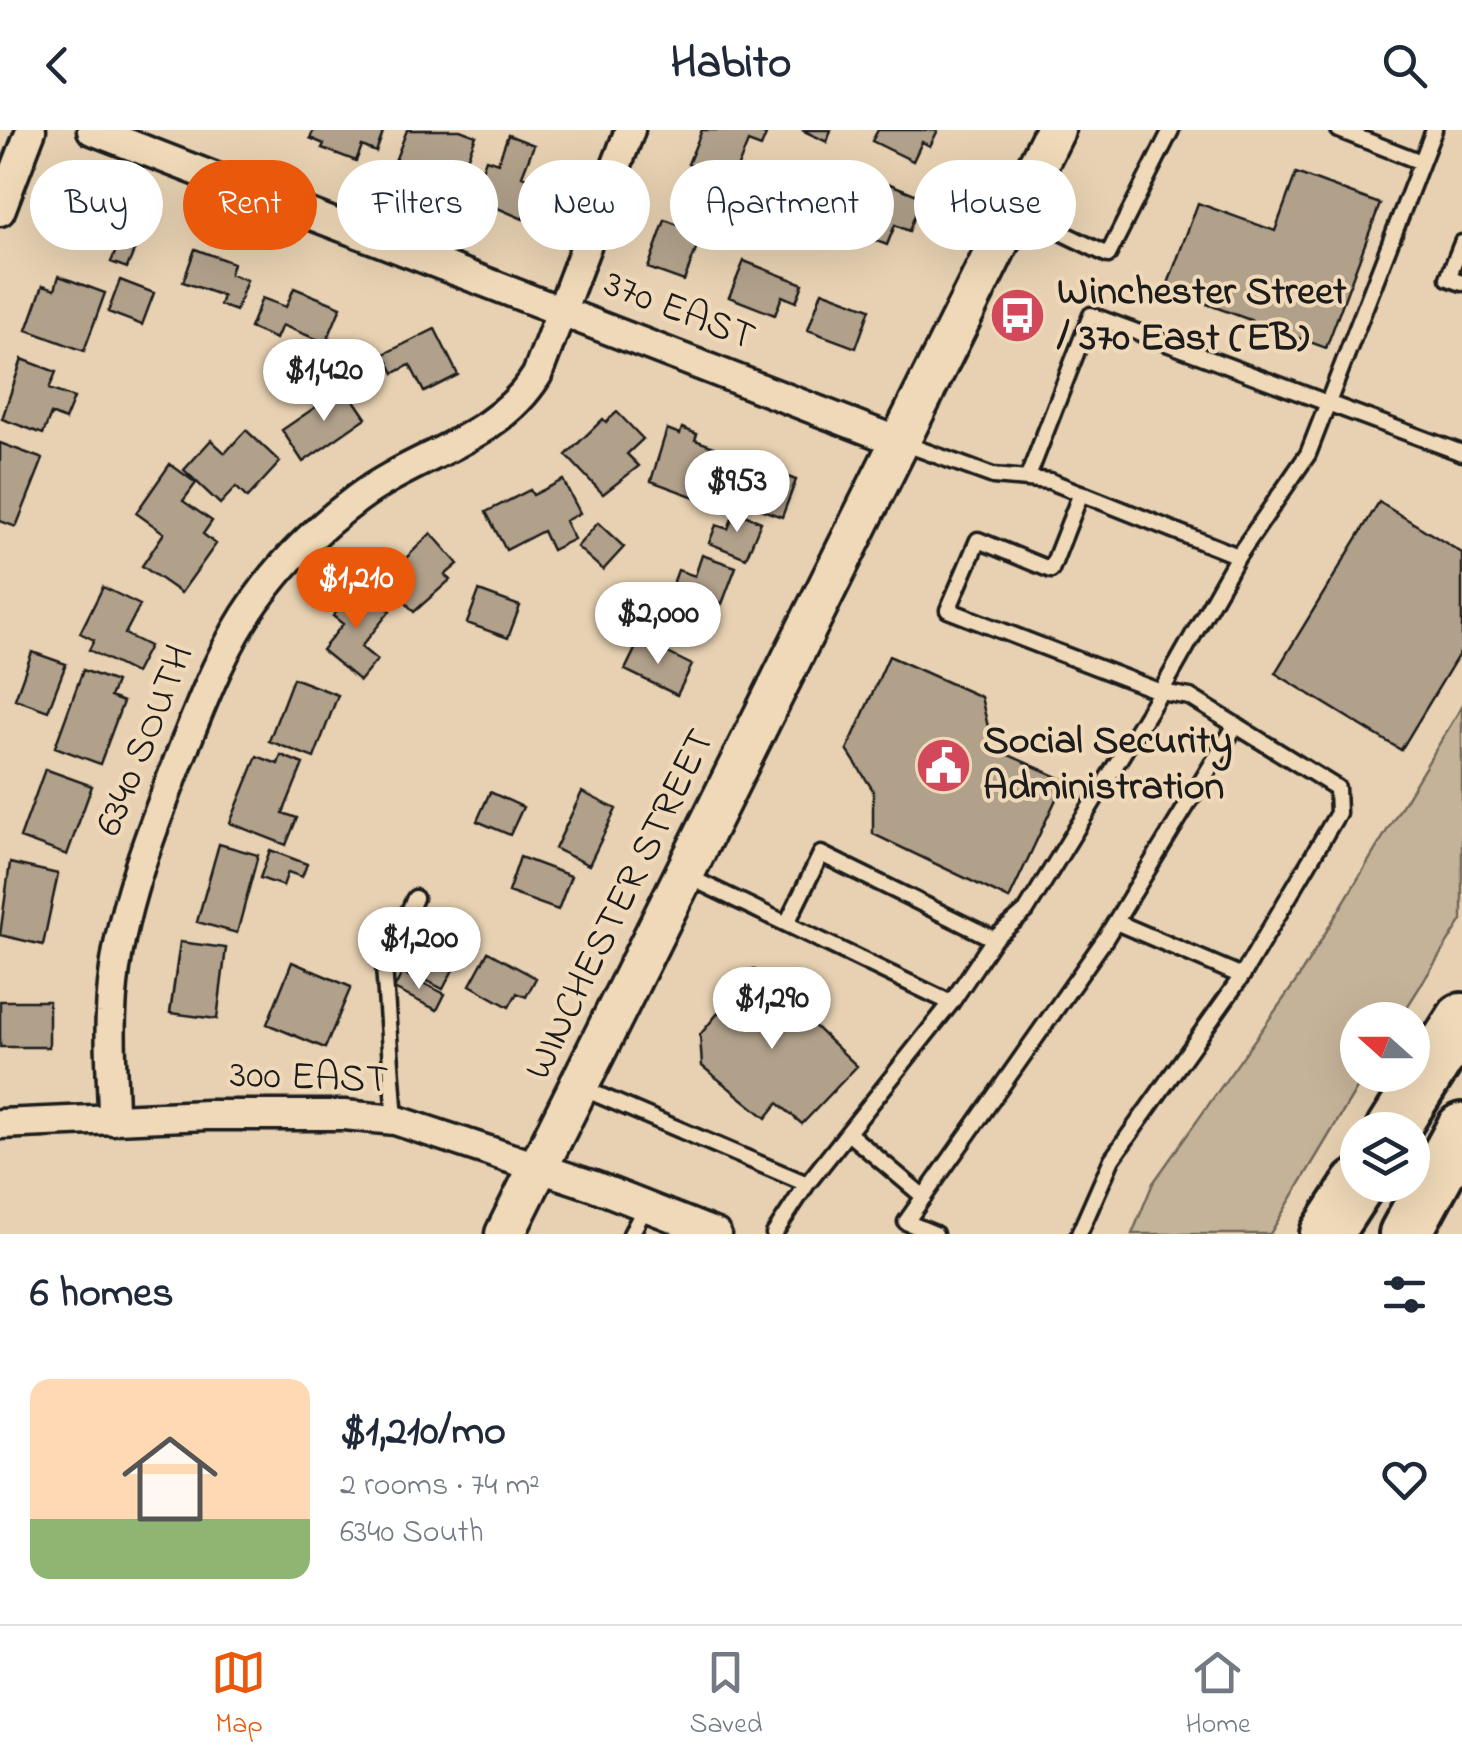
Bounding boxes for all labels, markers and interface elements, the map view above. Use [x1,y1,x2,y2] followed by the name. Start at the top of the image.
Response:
[671,32,791,98] text: Habito
[30,38,85,93] icon: back
[1377,38,1432,93] icon: search
[30,160,163,250] chip: Buy
[183,160,317,250] chip: Rent
[337,160,498,250] chip: Filters
[518,160,650,250] chip: New
[670,160,894,250] chip: Apartment
[914,160,1076,250] chip: House
[595,256,763,368] street label: 370 EAST
[1056,264,1347,369] place label: Winchester Street / 370 East (EB)
[988,286,1048,346] bus stop icon: Winchester Street / 370 East (EB)
[243,339,405,424] pin: $1,420
[285,348,363,395] text: $1,420
[678,450,796,535] pin: $953
[707,459,767,506] text: $953
[275,547,437,632] pin: $1,210
[319,556,393,603] text: $1,210
[577,582,739,667] pin: $2,000
[617,591,699,638] text: $2,000
[81,637,211,845] street label: 6340 SOUTH
[983,713,1232,818] place label: Social Security Administration
[510,720,732,1090] street label: WINCHESTER STREET
[914,735,974,795] public building icon: Social Security Administration
[338,907,500,992] pin: $1,200
[380,916,458,963] text: $1,200
[691,967,853,1052] pin: $1,290
[735,976,809,1023] text: $1,290
[1340,1002,1430,1092] north arrow
[1340,1002,1430,1202] map controls
[229,1047,389,1111] street label: 300 EAST
[1340,1112,1430,1202] button: layers
[30,1264,174,1325] text: 6 homes
[1377,1267,1432,1322] icon: filters
[340,1402,506,1463] text: $1,210/mo
[110,1419,230,1539] icon: home
[1377,1452,1432,1507] icon: heart
[340,1463,540,1510] text: 2 rooms · 74 m²
[340,1510,484,1557] text: 6340 South
[211,1645,266,1746] tab: Map
[689,1645,762,1746] tab: Saved
[1185,1645,1251,1746] tab: Home

